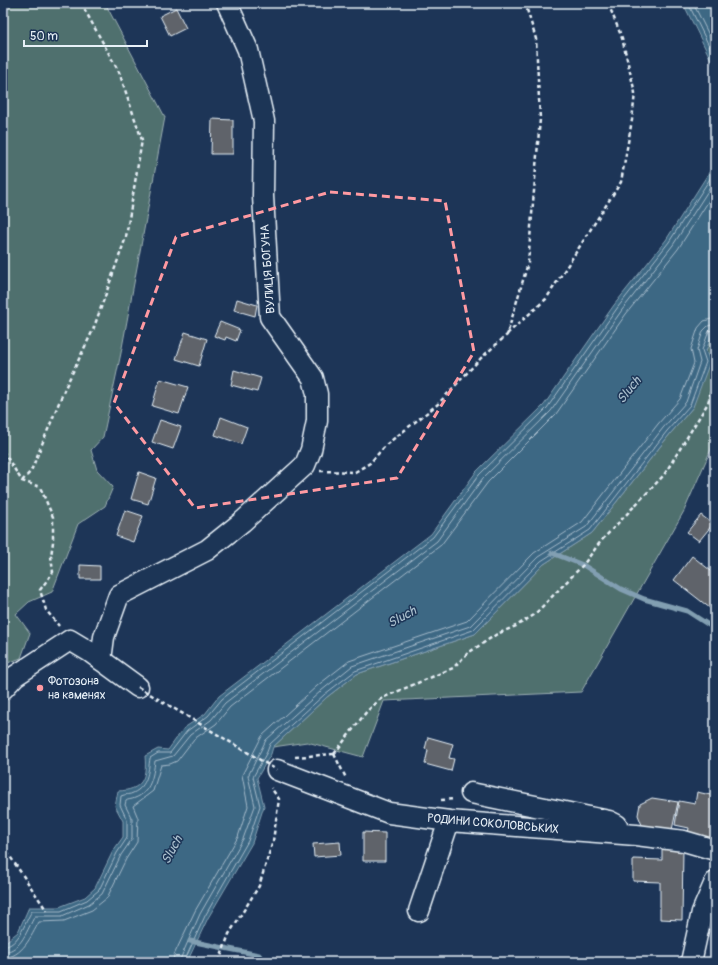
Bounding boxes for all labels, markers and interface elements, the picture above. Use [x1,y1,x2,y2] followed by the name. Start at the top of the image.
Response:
[24,22,147,48] scale bar
[30,29,58,44] text: 50 m
[257,224,279,314] street label: ВУЛИЦЯ БОГУНА
[613,373,645,407] water label: Sluch
[385,602,420,631] water label: Sluch
[48,674,105,703] place label: Фотозона на каменях
[35,683,45,693] marker: Фотозона на каменях
[427,811,560,837] street label: РОДИНИ СОКОЛОВСЬКИХ
[158,832,187,867] water label: Sluch

